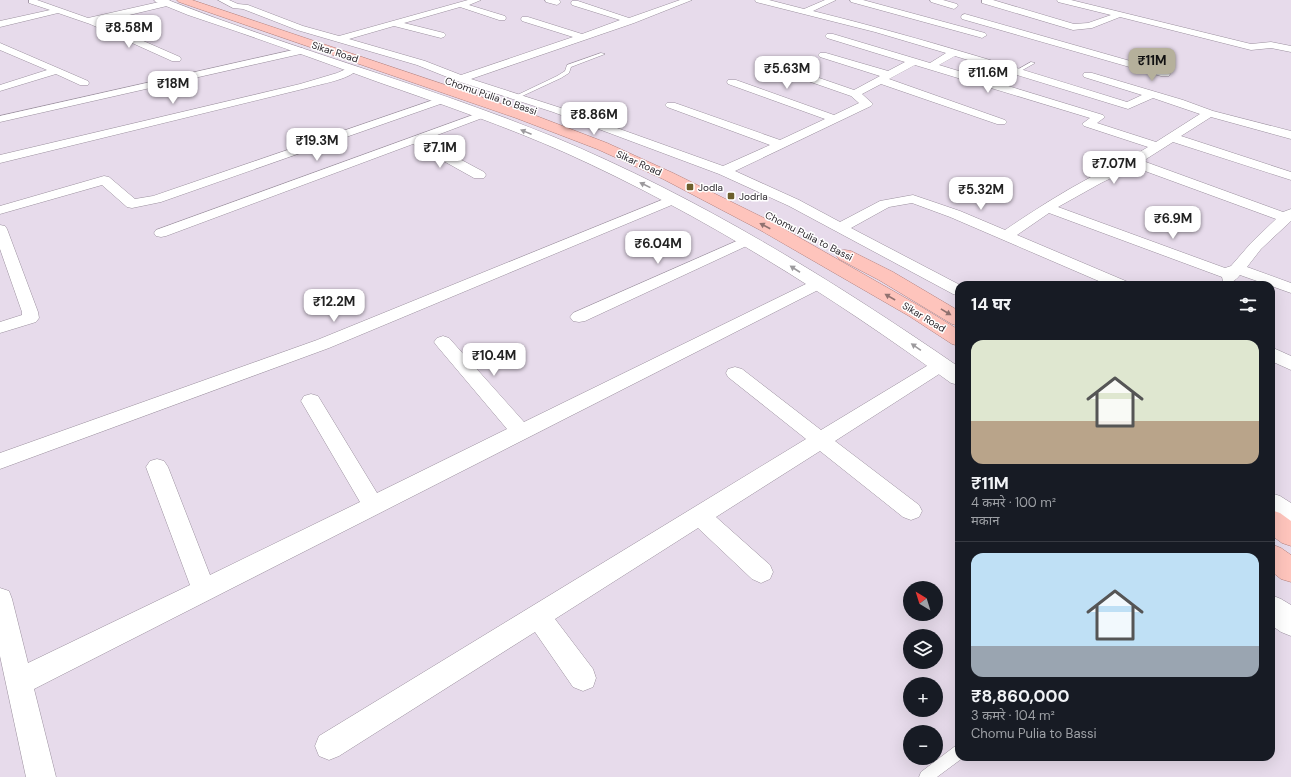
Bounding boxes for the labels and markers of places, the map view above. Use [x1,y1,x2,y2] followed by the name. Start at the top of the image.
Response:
[96,15,162,49] pin: ₹8.58M
[1128,48,1176,82] pin: ₹11M
[754,56,820,90] pin: ₹5.63M
[955,60,1021,94] pin: ₹11.6M
[149,71,197,105] pin: ₹18M
[561,102,627,136] pin: ₹8.86M
[284,128,350,162] pin: ₹19.3M
[412,135,468,169] pin: ₹7.1M
[1081,151,1147,185] pin: ₹7.07M
[948,177,1014,211] pin: ₹5.32M
[698,181,723,194] place label: Jodla
[685,182,695,192] marker: Jodla
[739,190,768,203] place label: Jodrla
[726,191,736,201] marker: Jodrla
[1145,206,1201,240] pin: ₹6.9M
[625,231,691,265] pin: ₹6.04M
[301,289,367,323] pin: ₹12.2M
[461,343,527,377] pin: ₹10.4M

